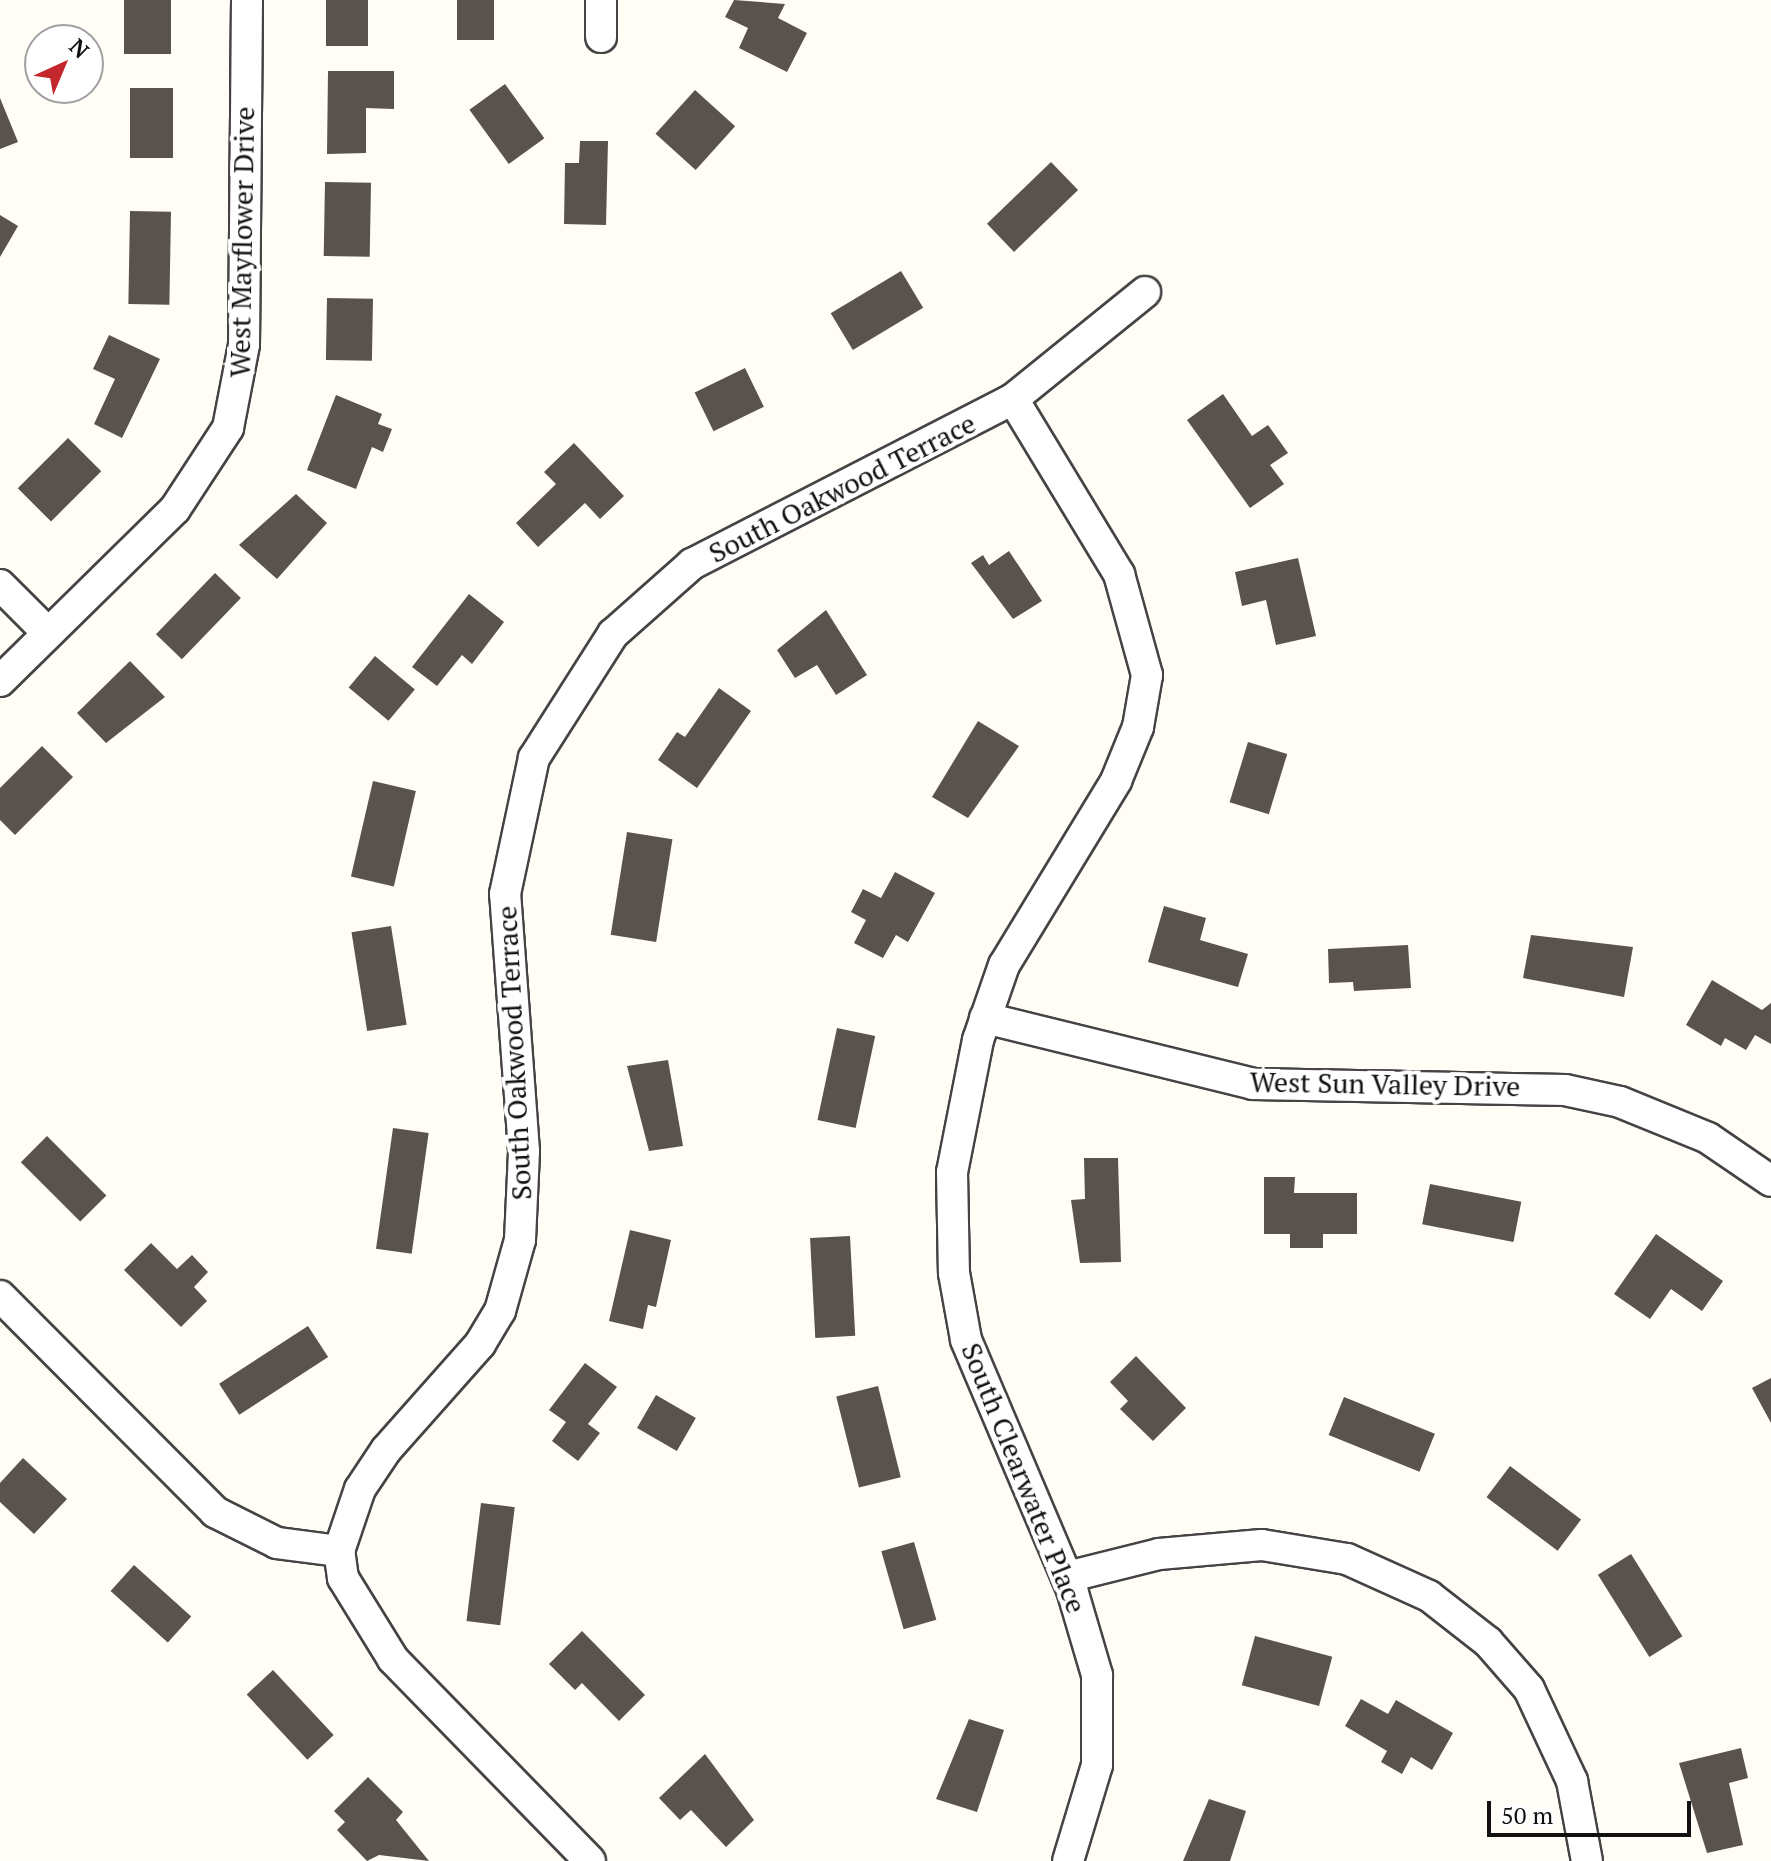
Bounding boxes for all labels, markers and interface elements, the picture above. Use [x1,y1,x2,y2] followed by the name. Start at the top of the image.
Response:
[24,24,104,104] north arrow
[64,32,96,64] text: N
[223,106,261,378] street label: West Mayflower Drive
[703,406,981,570] street label: South Oakwood Terrace
[490,905,538,1201] street label: South Oakwood Terrace
[1249,1065,1521,1103] street label: West Sun Valley Drive
[954,1338,1094,1618] street label: South Clearwater Place
[1491,1785,1695,1835] scale bar
[1501,1799,1553,1831] text: 50 m

